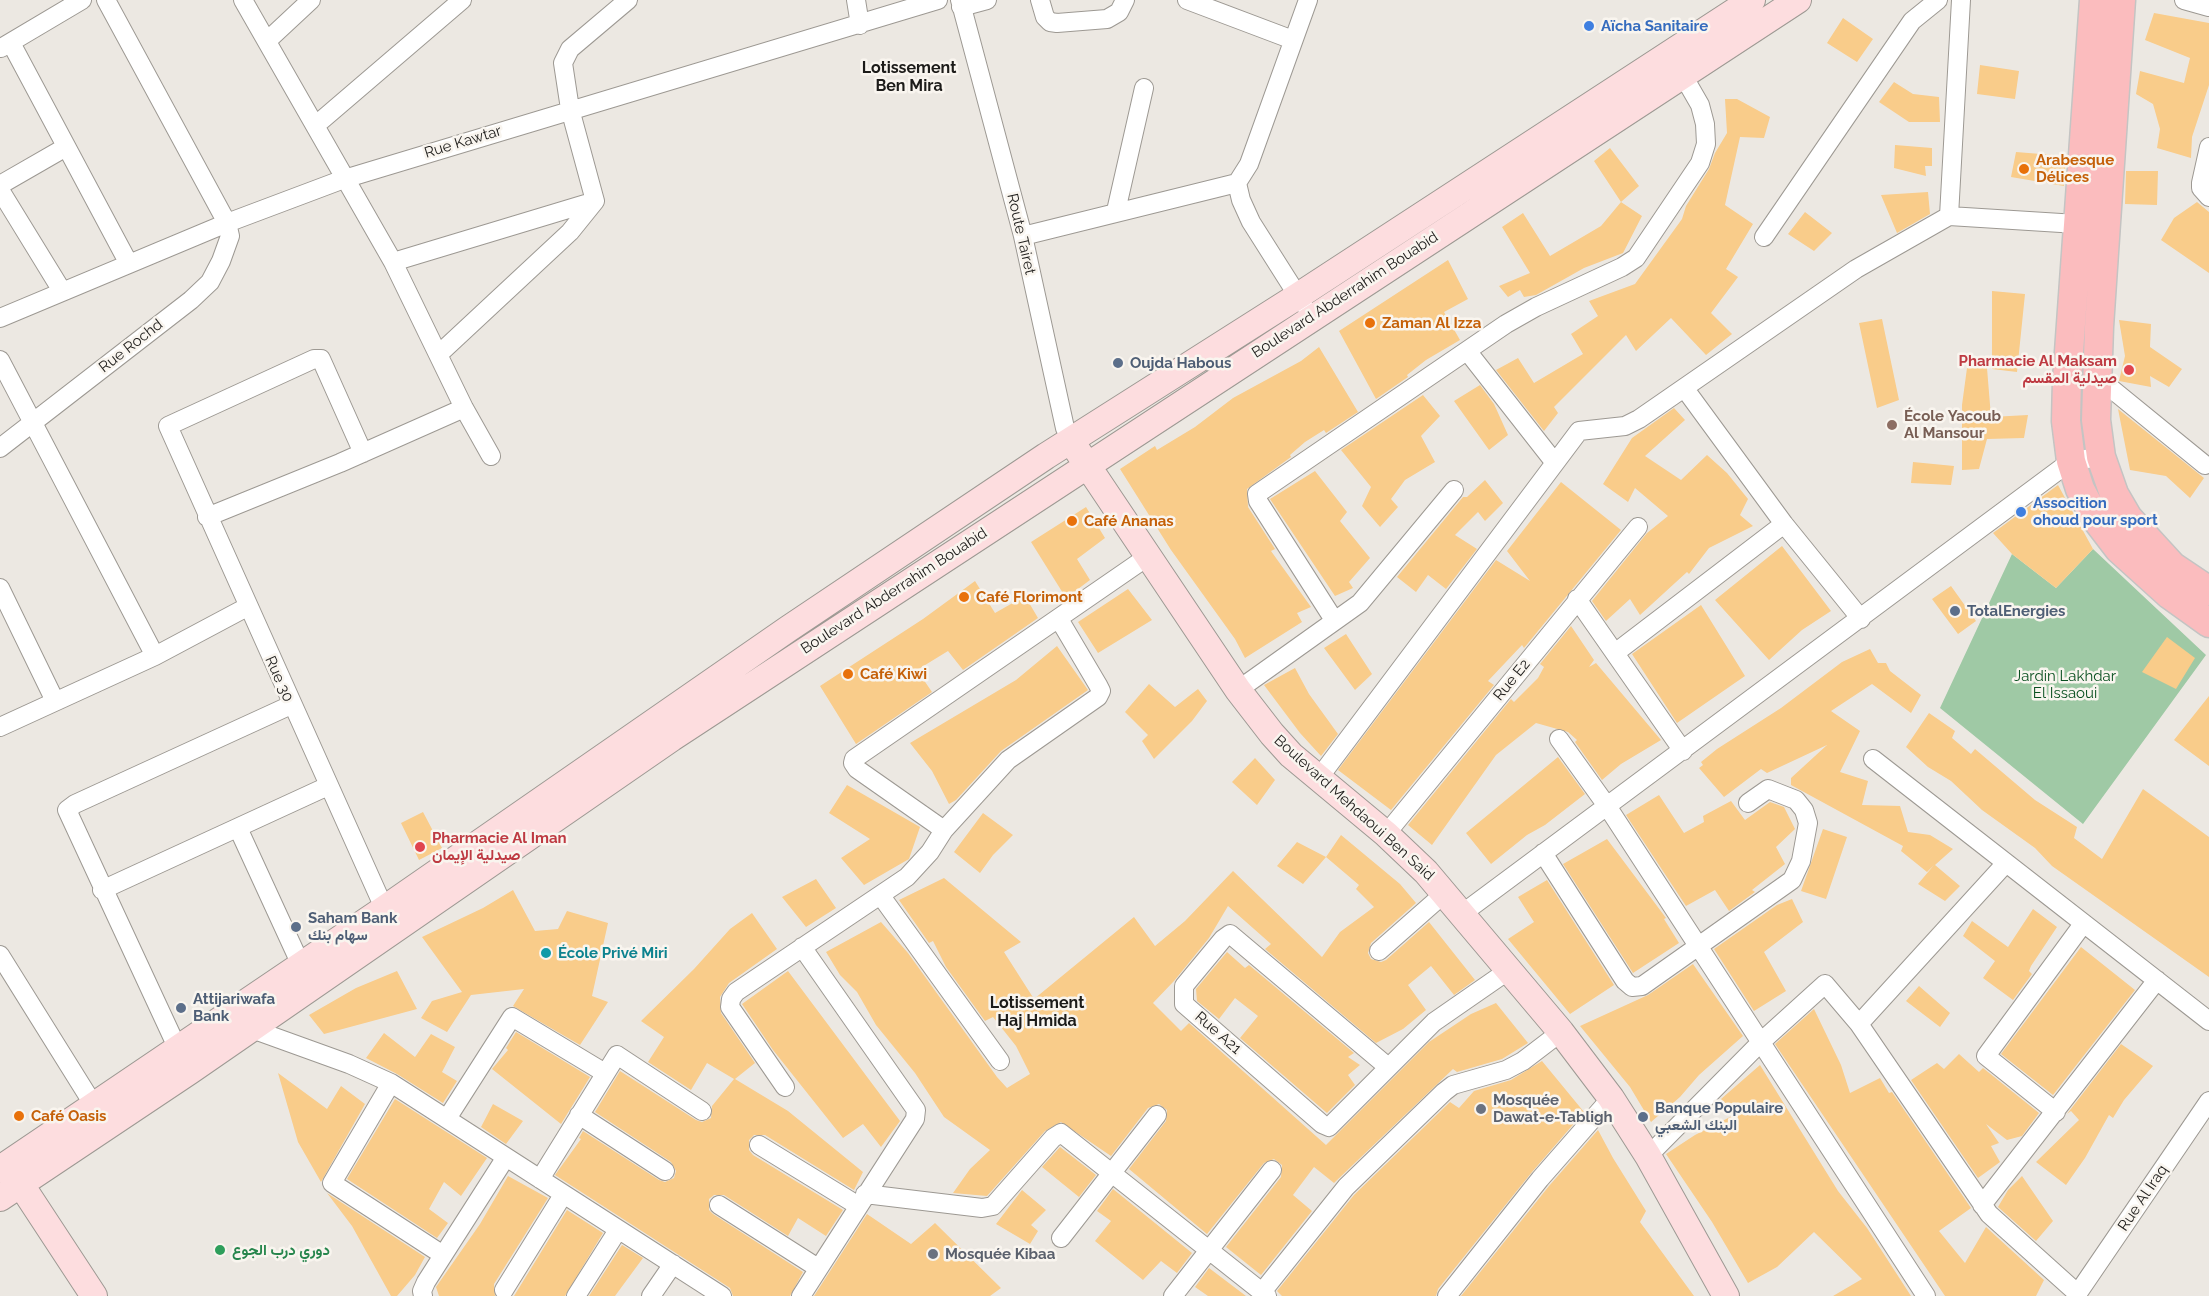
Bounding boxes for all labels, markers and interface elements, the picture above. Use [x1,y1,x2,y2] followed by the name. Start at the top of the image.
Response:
[1601,17,1708,35] place label: Aïcha Sanitaire
[1582,19,1596,33] marker: Aïcha Sanitaire
[862,58,956,96] district label: Lotissement Ben Mira
[422,122,504,162] street label: Rue Kawtar
[2036,151,2114,186] place label: Arabesque Délices
[2017,162,2031,176] marker: Arabesque Délices
[1003,192,1039,276] street label: Route Tairet
[1249,228,1441,362] street label: Boulevard Abderrahim Bouabid
[1382,314,1481,332] place label: Zaman Al Izza
[96,316,166,376] street label: Rue Rochd
[1363,316,1377,330] marker: Zaman Al Izza
[1959,352,2117,387] place label: Pharmacie Al Maksam صيدلية المقسم
[1130,354,1231,372] place label: Oujda Habous
[1111,356,1125,370] marker: Oujda Habous
[2122,363,2136,377] marker: Pharmacie Al Maksam صيدلية المقسم
[1904,407,2001,442] place label: École Yacoub Al Mansour
[1885,418,1899,432] marker: École Yacoub Al Mansour
[2033,494,2158,529] place label: Assocition ohoud pour sport
[2014,505,2028,519] marker: Assocition ohoud pour sport
[1084,512,1174,530] place label: Café Ananas
[1065,514,1079,528] marker: Café Ananas
[798,524,990,658] street label: Boulevard Abderrahim Bouabid
[976,588,1083,606] place label: Café Florimont
[957,590,971,604] marker: Café Florimont
[1967,602,2065,620] place label: TotalEnergies
[1948,604,1962,618] marker: TotalEnergies
[261,653,297,705] street label: Rue 30
[1490,656,1534,704] street label: Rue E2
[860,665,927,683] place label: Café Kiwi
[841,667,855,681] marker: Café Kiwi
[2014,667,2116,702] park label: Jardin Lakhdar El Issaoui
[1270,731,1438,885] street label: Boulevard Mehdaoui Ben Said
[432,829,567,864] place label: Pharmacie Al Iman صيدلية الإيمان
[413,840,427,854] marker: Pharmacie Al Iman صيدلية الإيمان
[308,909,397,944] place label: Saham Bank سهام بنك
[289,920,303,934] marker: Saham Bank سهام بنك
[558,944,668,962] place label: École Privé Miri
[539,946,553,960] marker: École Privé Miri
[193,990,275,1025] place label: Attijariwafa Bank
[990,993,1084,1031] district label: Lotissement Haj Hmida
[174,1001,188,1015] marker: Attijariwafa Bank
[1191,1008,1245,1058] street label: Rue A21
[1493,1091,1613,1126] place label: Mosquée Dawat-e-Tabligh
[1655,1099,1783,1134] place label: Banque Populaire البنك الشعبي
[1474,1102,1488,1116] marker: Mosquée Dawat-e-Tabligh
[31,1107,106,1125] place label: Café Oasis
[12,1109,26,1123] marker: Café Oasis
[1636,1110,1650,1124] marker: Banque Populaire البنك الشعبي
[2114,1162,2172,1234] street label: Rue Al Iraq
[232,1241,330,1259] place label: دوري درب الجوع
[213,1243,227,1257] marker: دوري درب الجوع
[945,1245,1055,1263] place label: Mosquée Kibaa
[926,1247,940,1261] marker: Mosquée Kibaa

